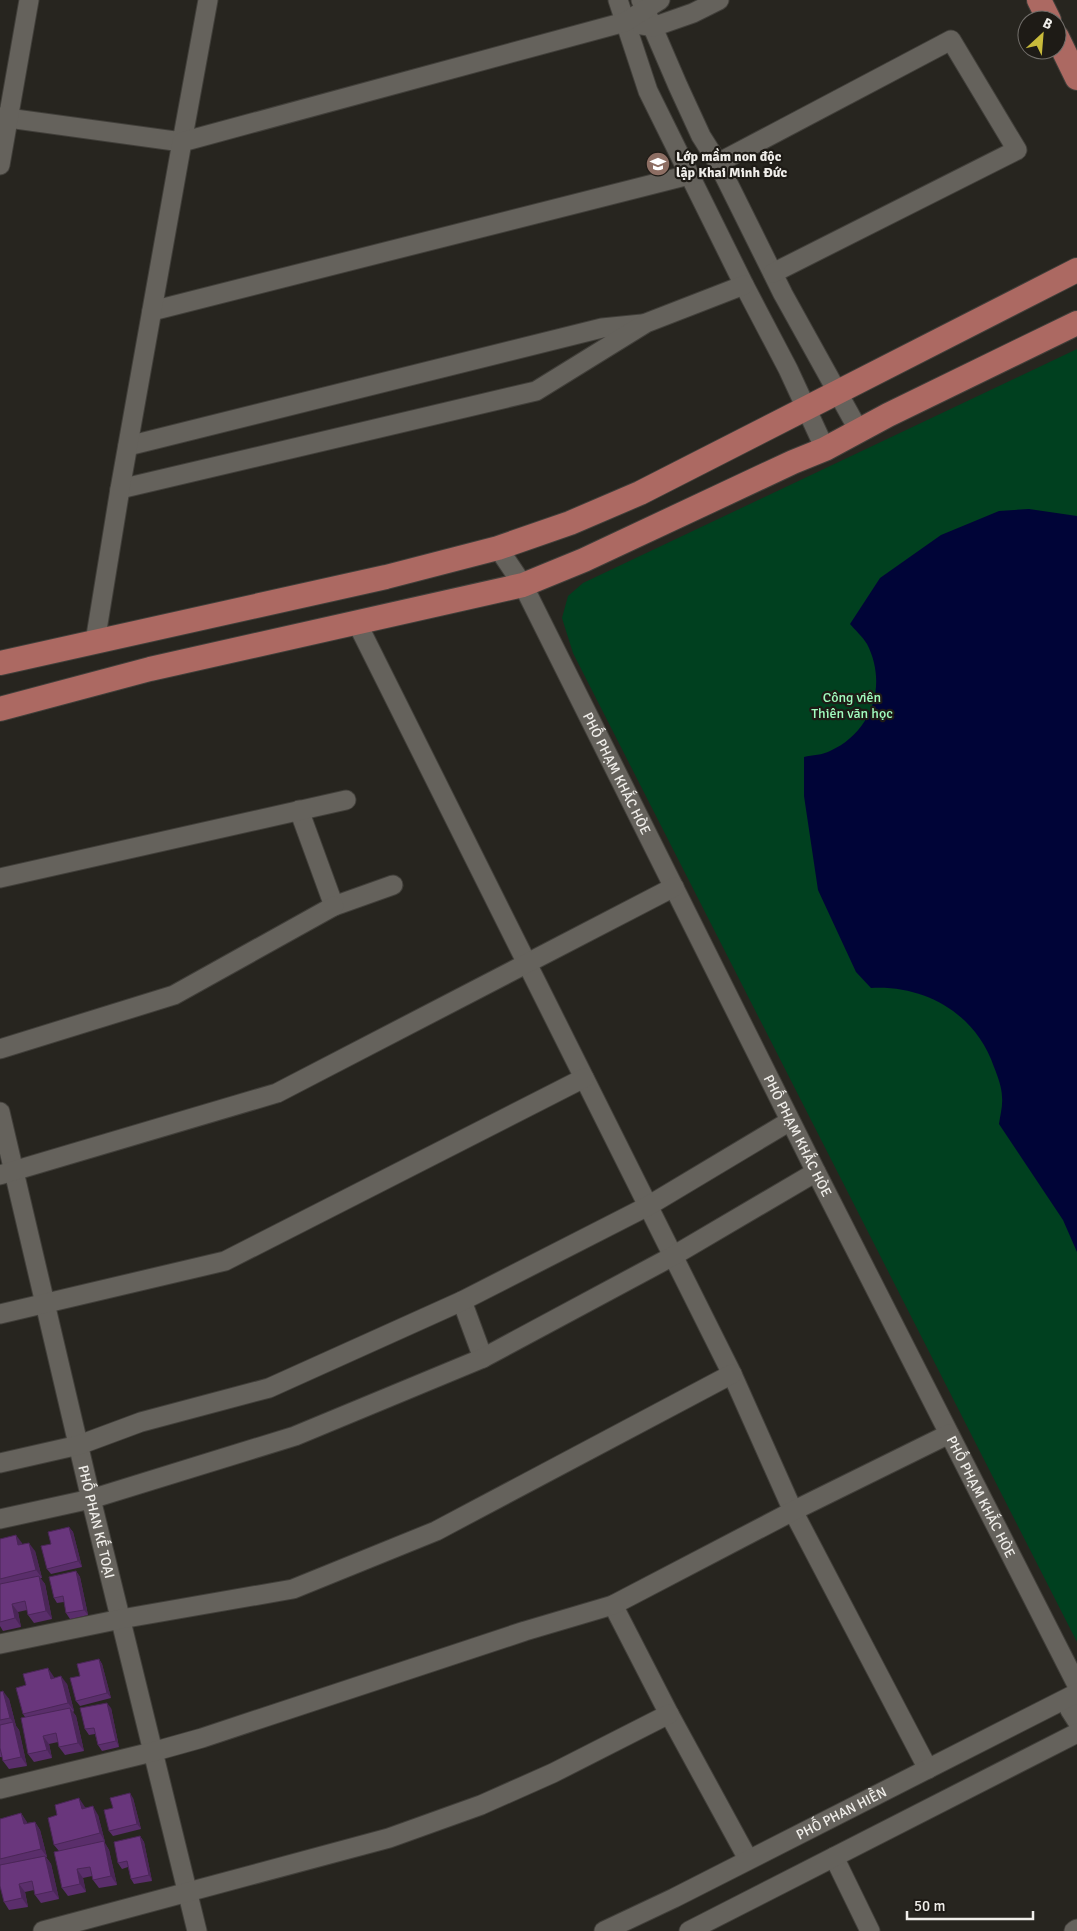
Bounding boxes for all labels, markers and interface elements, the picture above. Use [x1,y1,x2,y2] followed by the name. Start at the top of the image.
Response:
[1017,10,1067,60] north arrow
[1040,14,1055,33] text: B
[676,148,787,181] place label: Lớp mầm non độc lập Khai Minh Đức
[645,151,671,177] school or university icon: Lớp mầm non độc lập Khai Minh Đức
[811,689,893,722] park label: Công viên Thiên văn học
[579,709,655,837] street label: PHỐ PHẠM KHẮC HÒE
[760,1072,836,1200] street label: PHỐ PHẠM KHẮC HÒE
[943,1433,1019,1561] street label: PHỐ PHẠM KHẮC HÒE
[75,1463,119,1580] street label: PHỐ PHAN KẾ TOẠI
[793,1783,889,1843] street label: PHỐ PHAN HIỀN
[907,1888,1033,1920] scale bar
[914,1897,945,1915] text: 50 m

